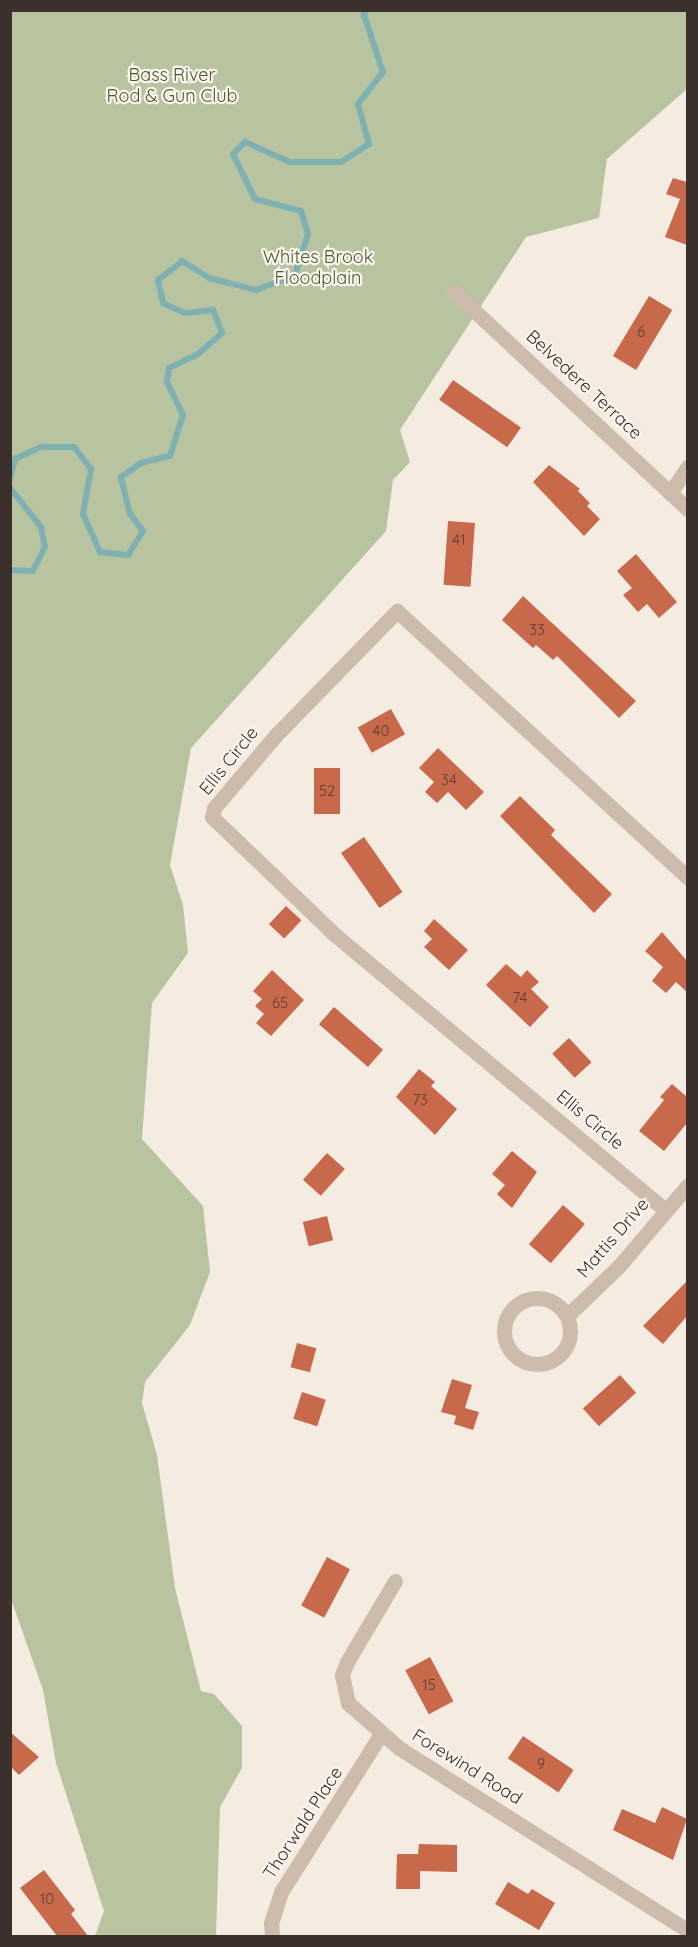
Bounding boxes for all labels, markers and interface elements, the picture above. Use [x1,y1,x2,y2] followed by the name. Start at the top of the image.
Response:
[107,65,237,107] park label: Bass River Rod & Gun Club
[263,247,373,290] park label: Whites Brook Floodplain
[637,323,645,341] house number: 6
[521,326,647,444] street label: Belvedere Terrace
[452,531,466,549] house number: 41
[529,621,545,639] house number: 33
[373,722,389,740] house number: 40
[195,723,263,799] street label: Ellis Circle
[441,771,457,789] house number: 34
[319,782,335,800] house number: 52
[513,989,527,1007] house number: 74
[272,994,288,1012] house number: 65
[552,1086,628,1154] street label: Ellis Circle
[412,1091,428,1109] house number: 73
[573,1194,653,1282] street label: Mattis Drive
[422,1676,436,1694] house number: 15
[408,1725,526,1809] street label: Forewind Road
[537,1755,545,1773] house number: 9
[259,1763,347,1883] street label: Thorwald Place
[40,1890,54,1908] house number: 10

